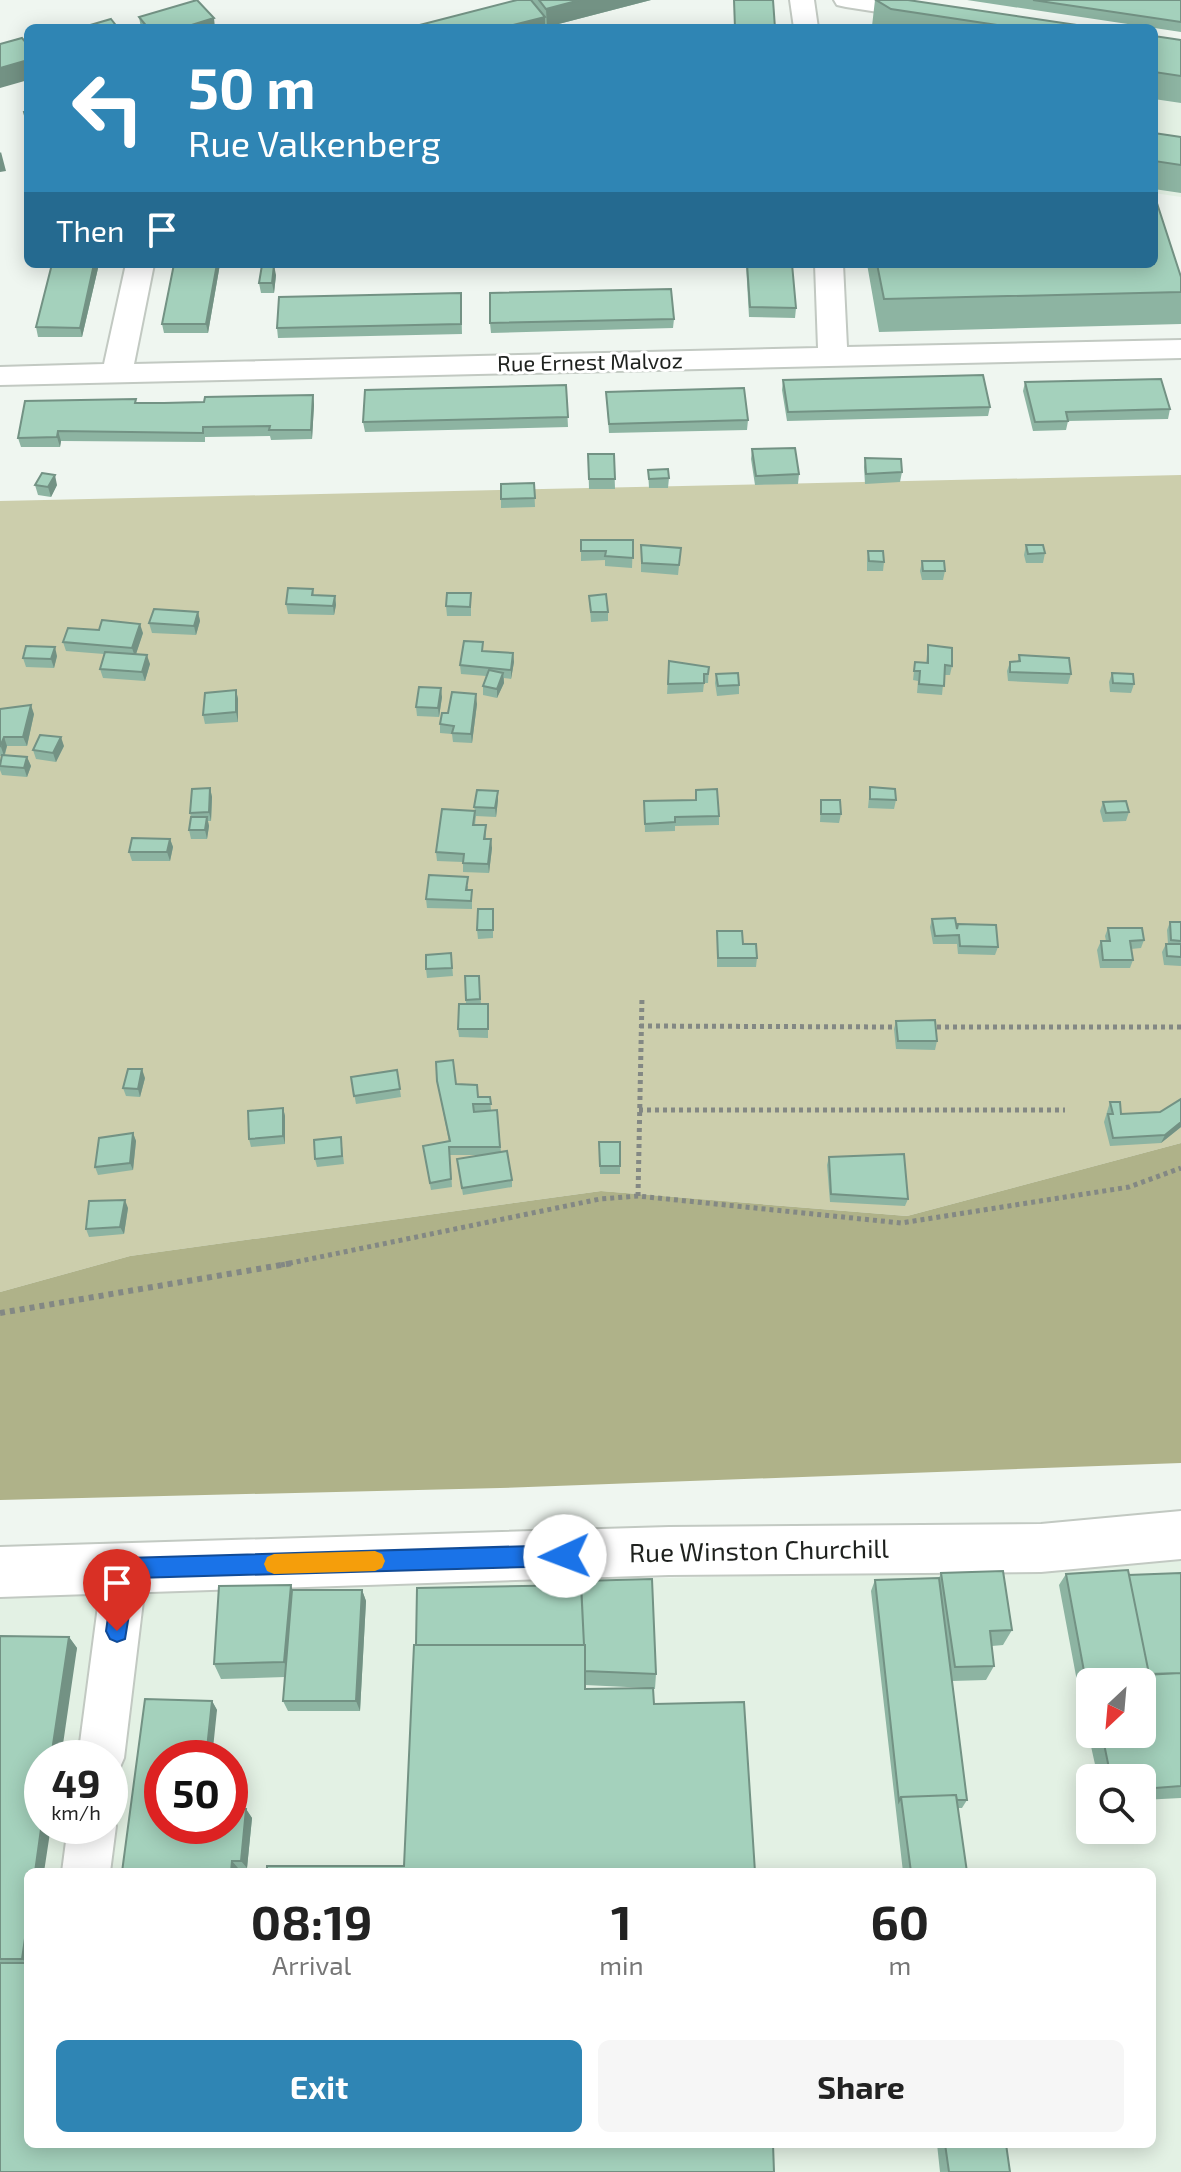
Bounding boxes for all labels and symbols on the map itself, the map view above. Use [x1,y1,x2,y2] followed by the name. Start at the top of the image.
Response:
[497,346,683,376] street label: Rue Ernest Malvoz
[523,1514,607,1598] position arrow
[629,1532,889,1567] street label: Rue Winston Churchill
[83,1549,151,1631] pin
[1076,1668,1156,1748] north arrow
[144,1740,248,1844] speed limit sign: 50

